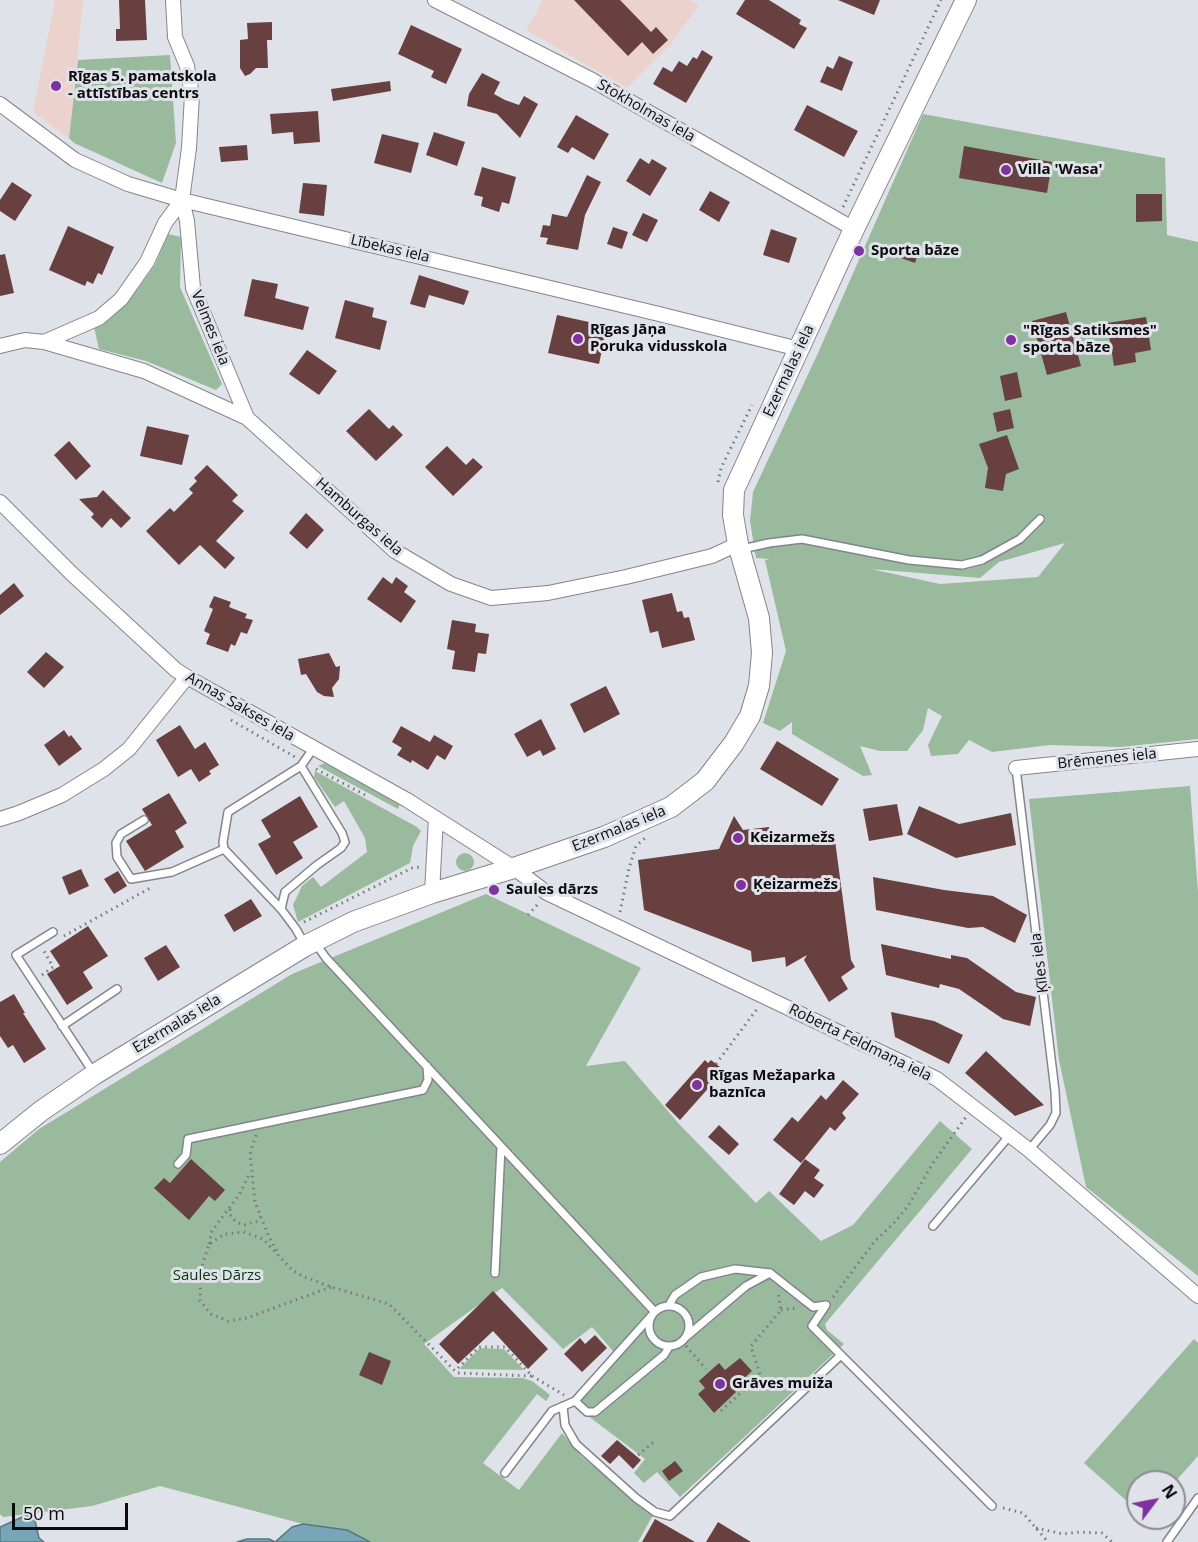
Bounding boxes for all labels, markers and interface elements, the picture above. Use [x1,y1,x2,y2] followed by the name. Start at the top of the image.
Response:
[68,68,217,103] place label: Rīgas 5. pamatskola - attīstības centrs
[594,76,698,146] street label: Stokholmas iela
[49,79,63,93] marker: Rīgas 5. pamatskola - attīstības centrs
[1018,161,1102,179] place label: Villa 'Wasa'
[999,163,1013,177] marker: Villa 'Wasa'
[349,231,431,267] street label: Lībekas iela
[871,242,959,260] place label: Sporta bāze
[852,244,866,258] marker: Sporta bāze
[187,288,233,368] street label: Velmes iela
[590,321,727,356] place label: Rīgas Jāņa Poruka vidusskola
[760,322,818,420] street label: Ezermalas iela
[1023,322,1157,357] place label: "Rīgas Satiksmes" sporta bāze
[571,332,585,346] marker: Rīgas Jāņa Poruka vidusskola
[1004,333,1018,347] marker: "Rīgas Satiksmes" sporta bāze
[312,474,406,560] street label: Hamburgas iela
[182,669,298,745] street label: Annas Sakses iela
[1057,745,1157,773] street label: Brēmenes iela
[569,802,669,856] street label: Ezermalas iela
[750,829,835,847] place label: Keizarmežs
[731,831,745,845] marker: Keizarmežs
[753,876,838,894] place label: Ķeizarmežs
[734,878,748,892] marker: Ķeizarmežs
[506,881,598,899] place label: Saules dārzs
[487,883,501,897] marker: Saules dārzs
[1027,932,1053,994] street label: Ķīles iela
[130,991,224,1057] street label: Ezermalas iela
[786,1001,934,1085] street label: Roberta Feldmaņa iela
[709,1067,835,1102] place label: Rīgas Mežaparka baznīca
[690,1078,704,1092] marker: Rīgas Mežaparka baznīca
[173,1267,261,1285] park label: Saules Dārzs
[732,1375,833,1393] place label: Grāves muiža
[713,1377,727,1391] marker: Grāves muiža
[1126,1470,1186,1530] north arrow
[1157,1480,1182,1503] text: N
[15,1491,130,1529] scale bar
[23,1501,65,1525] text: 50 m

